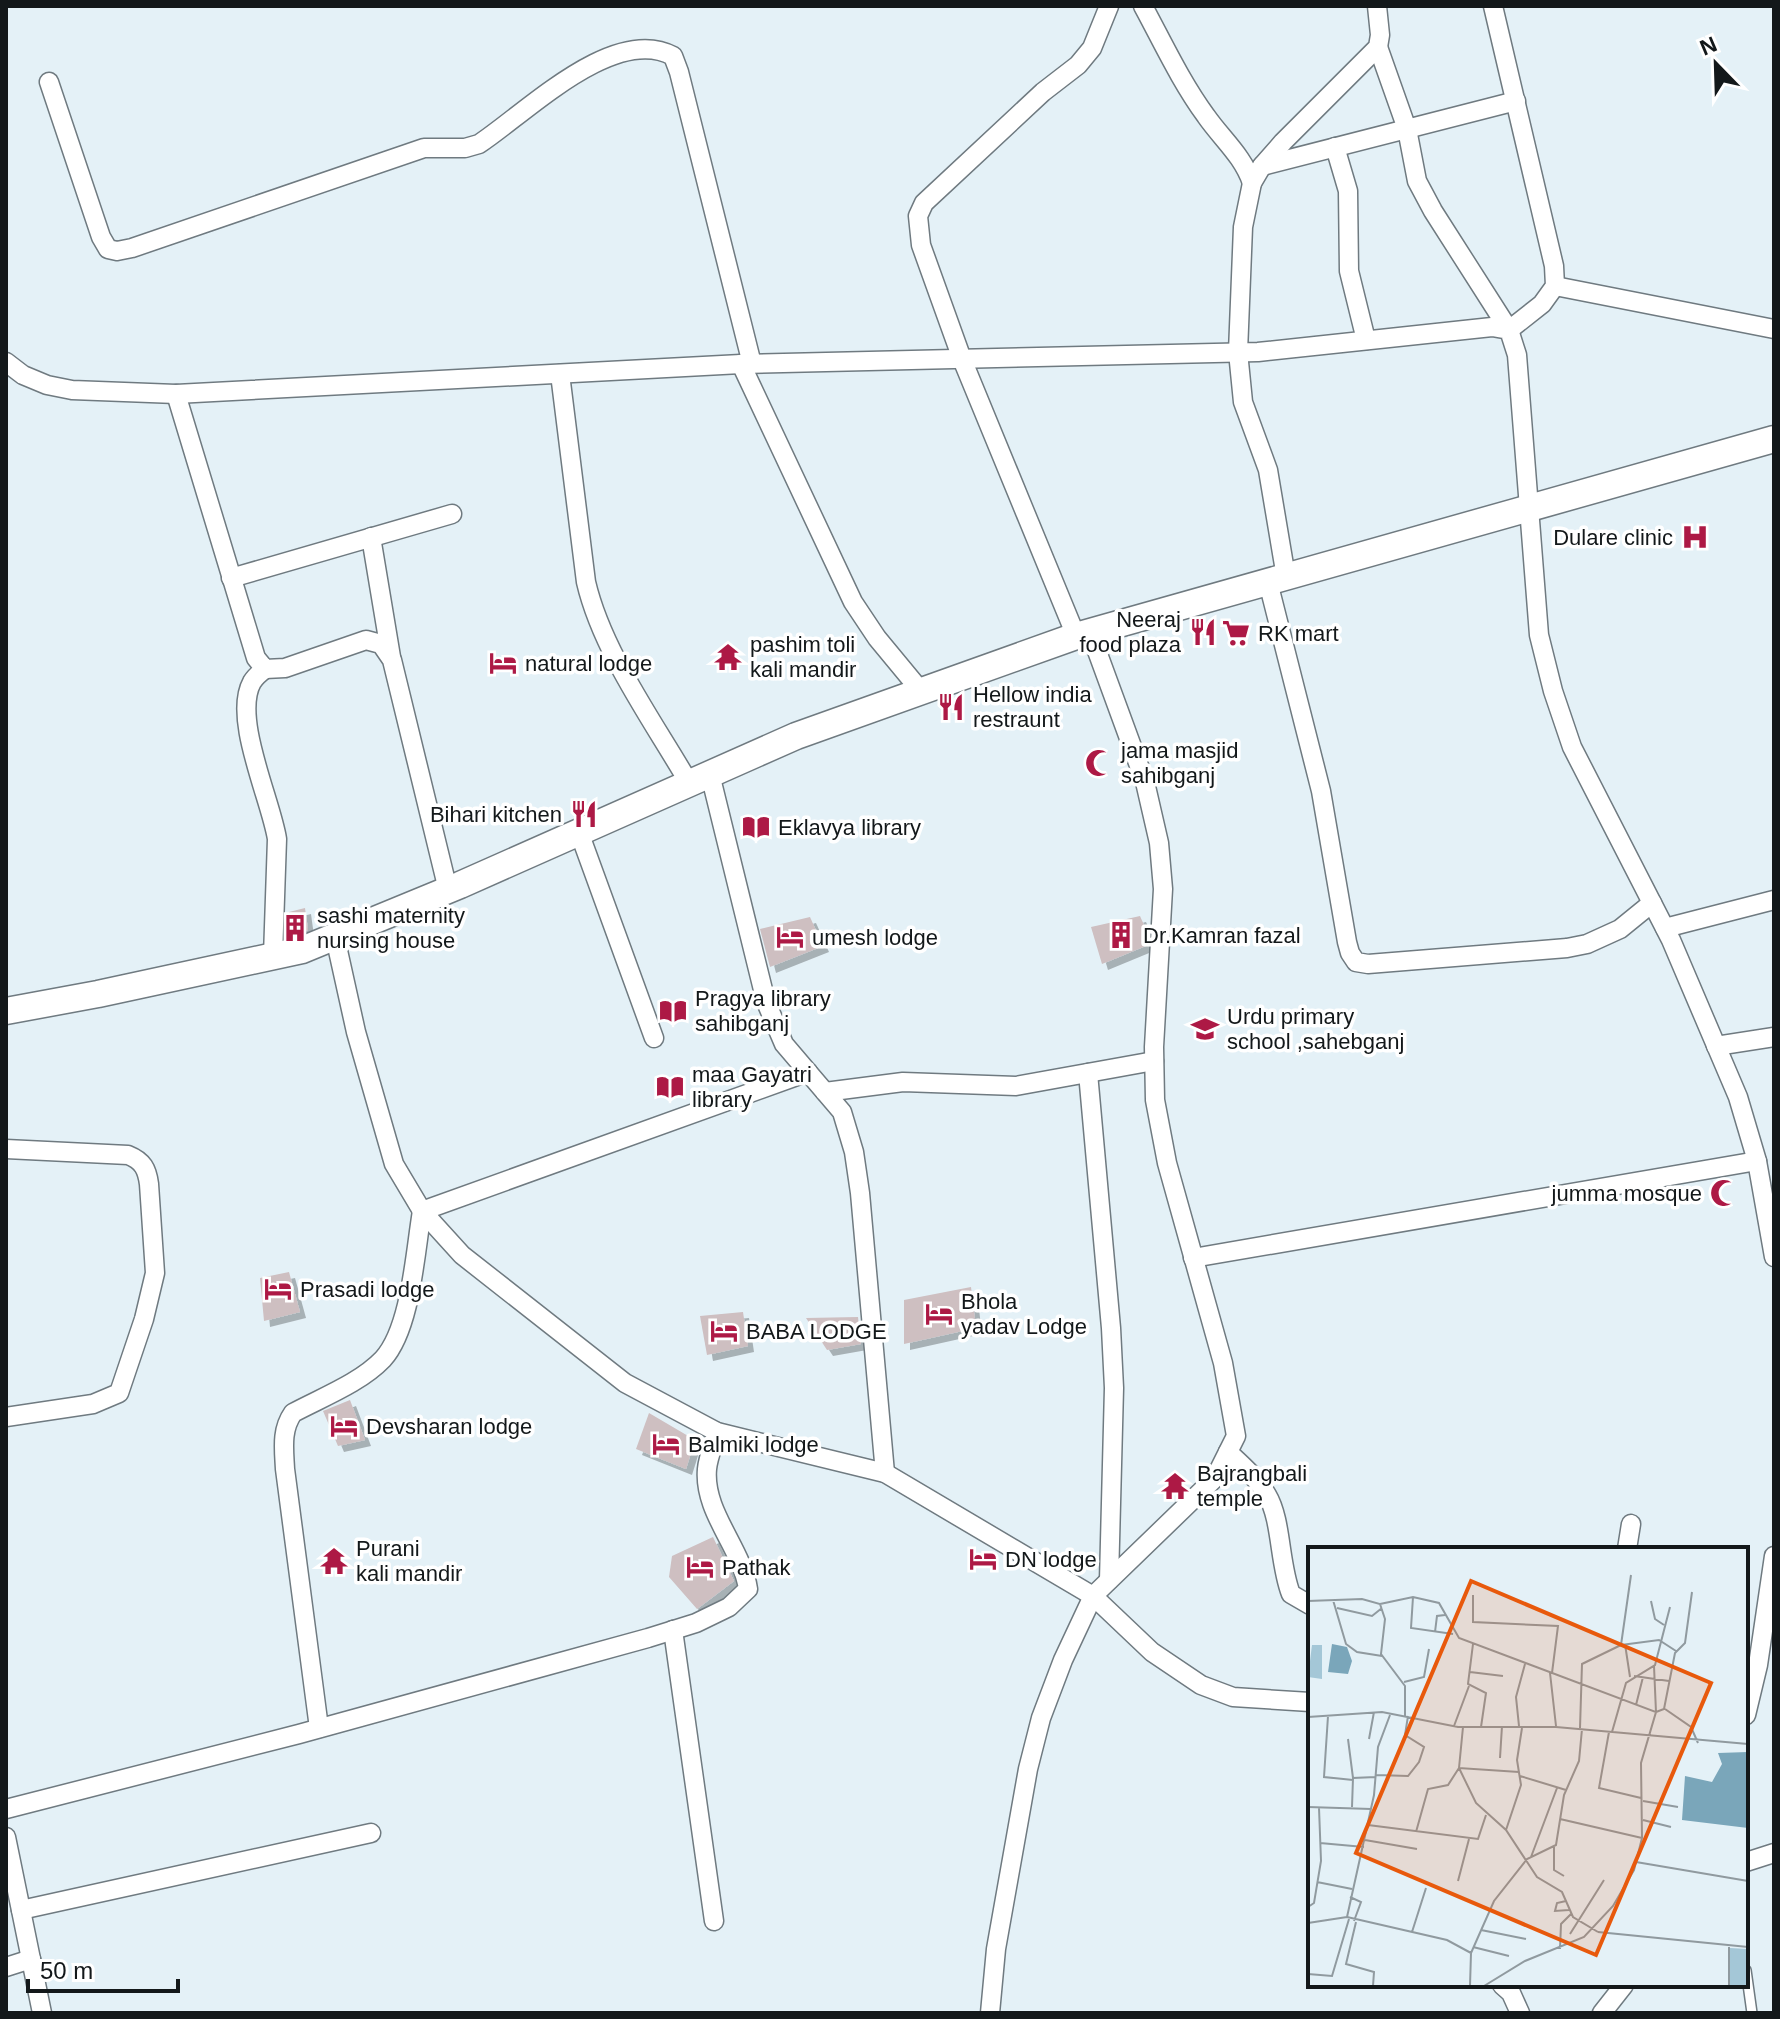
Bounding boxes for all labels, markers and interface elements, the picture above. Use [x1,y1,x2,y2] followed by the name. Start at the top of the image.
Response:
[1676,24,1756,104] north arrow
[1696,31,1721,61] text: N
[1680,522,1710,552] hospital icon: Dulare clinic
[1553,525,1673,550] place label: Dulare clinic
[1079,607,1182,657] place label: Neeraj food plaza
[1188,617,1218,647] restaurant icon: Neeraj food plaza
[1221,618,1251,648] supermarket icon: RK mart
[1258,621,1339,646] place label: RK mart
[750,632,856,682] place label: pashim toli kali mandir
[713,642,743,672] temple icon: pashim toli kali mandir
[488,648,518,678] hotel icon: natural lodge
[525,651,652,676] place label: natural lodge
[973,682,1092,732] place label: Hellow india restraunt
[936,692,966,722] restaurant icon: Hellow india restraunt
[1120,738,1238,788] place label: jama masjid sahibganj
[1084,748,1114,778] mosque icon: jama masjid sahibganj
[569,799,599,829] restaurant icon: Bihari kitchen
[430,802,562,827] place label: Bihari kitchen
[741,812,771,842] library icon: Eklavya library
[778,815,921,840] place label: Eklavya library
[317,903,465,953] place label: sashi maternity nursing house
[280,913,310,943] building icon: sashi maternity nursing house
[1106,920,1136,950] building icon: Dr.Kamran fazal
[775,922,805,952] hotel icon: umesh lodge
[1143,923,1301,948] place label: Dr.Kamran fazal
[812,925,938,950] place label: umesh lodge
[695,986,831,1036] place label: Pragya library sahibganj
[658,996,688,1026] library icon: Pragya library sahibganj
[1227,1004,1404,1054] place label: Urdu primary school ,sahebganj
[1190,1014,1220,1044] school or university icon: Urdu primary school ,sahebganj
[692,1062,812,1112] place label: maa Gayatri library
[655,1072,685,1102] library icon: maa Gayatri library
[1709,1178,1739,1208] mosque icon: jumma mosque
[1551,1181,1702,1206] place label: jumma mosque
[263,1274,293,1304] hotel icon: Prasadi lodge
[300,1277,435,1302] place label: Prasadi lodge
[961,1289,1087,1339] place label: Bhola yadav Lodge
[924,1299,954,1329] hotel icon: Bhola yadav Lodge
[709,1316,739,1346] hotel icon: BABA LODGE
[746,1319,887,1344] place label: BABA LODGE
[329,1411,359,1441] hotel icon: Devsharan lodge
[366,1414,532,1439] place label: Devsharan lodge
[651,1429,681,1459] hotel icon: Balmiki lodge
[688,1432,819,1457] place label: Balmiki lodge
[1197,1461,1307,1511] place label: Bajrangbali temple
[1160,1471,1190,1501] temple icon: Bajrangbali temple
[356,1536,462,1586] place label: Purani kali mandir
[968,1544,998,1574] hotel icon: DN lodge
[319,1546,349,1576] temple icon: Purani kali mandir
[1005,1547,1097,1572] place label: DN lodge
[1308,1547,1748,1987] inset map
[685,1552,715,1582] hotel icon: Pathak
[722,1555,791,1580] place label: Pathak
[28,1943,178,1993] scale bar
[40,1957,93,1984] text: 50 m

